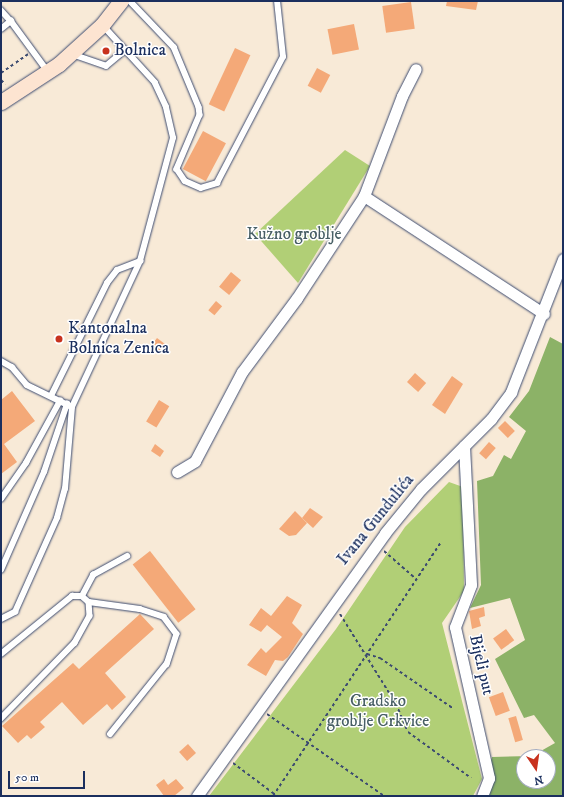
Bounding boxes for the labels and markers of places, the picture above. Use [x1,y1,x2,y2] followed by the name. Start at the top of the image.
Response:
[114,41,166,61] place label: Bolnica
[101,46,111,56] marker: Bolnica
[68,319,169,359] place label: Kantonalna Bolnica Zenica
[53,333,65,345] marker: Kantonalna Bolnica Zenica

